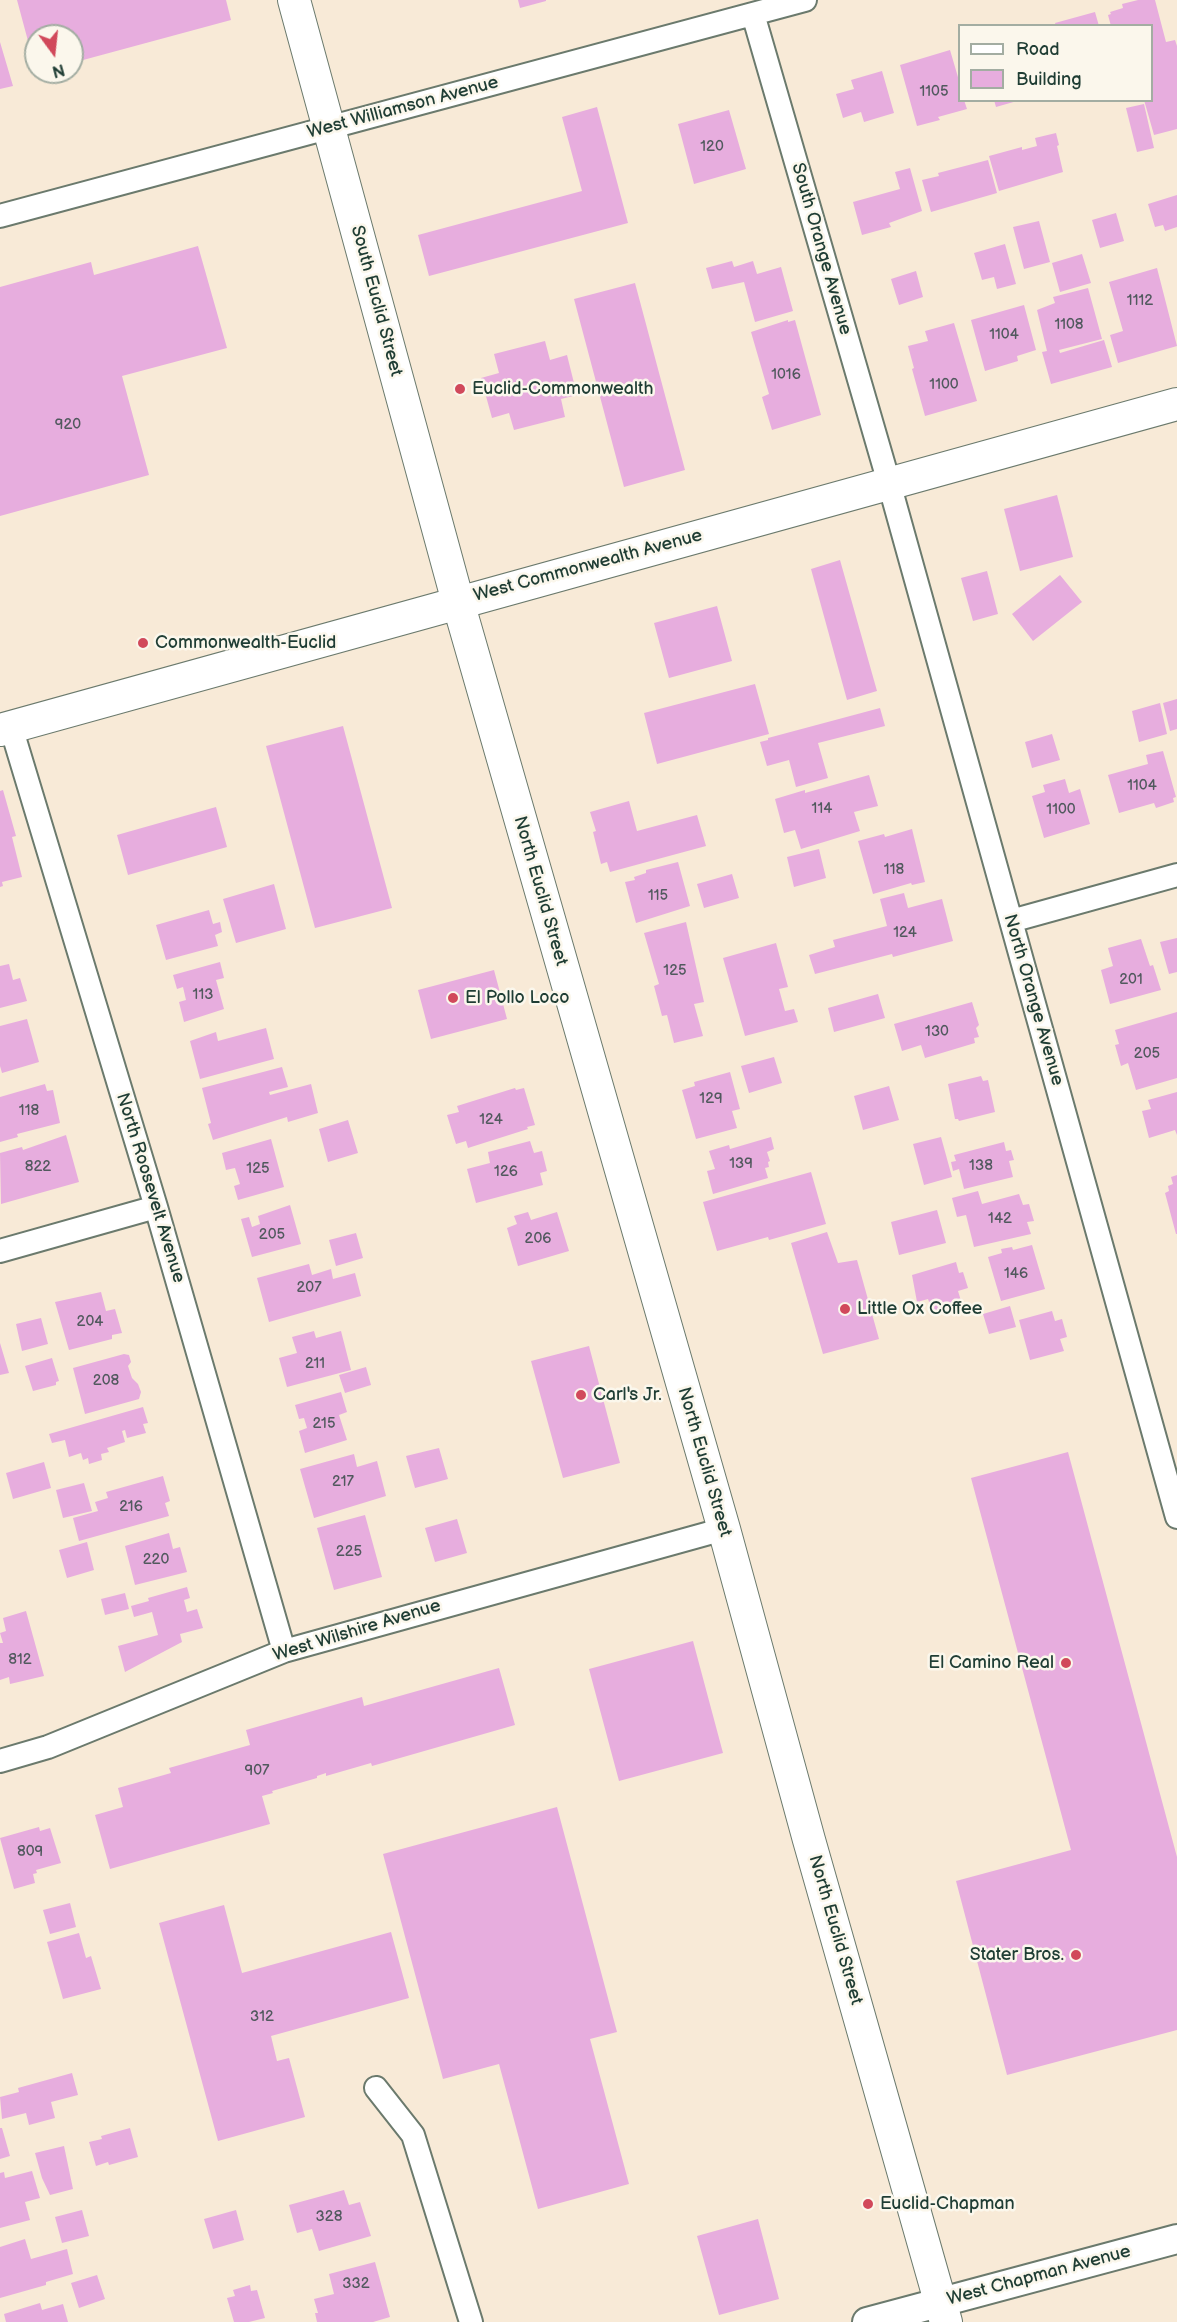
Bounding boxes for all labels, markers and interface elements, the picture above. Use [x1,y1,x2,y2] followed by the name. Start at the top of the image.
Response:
[24,24,84,84] north arrow
[958,24,1153,102] legend
[1016,39,1060,60] text: Road
[50,59,67,81] text: N
[1016,69,1082,90] text: Building
[305,72,501,144] street label: West Williamson Avenue
[919,83,949,101] house number: 1105
[700,138,724,156] house number: 120
[786,161,856,337] street label: South Orange Avenue
[345,223,407,379] street label: South Euclid Street
[1127,292,1153,310] house number: 1112
[1054,316,1084,334] house number: 1108
[989,326,1019,344] house number: 1104
[771,366,801,384] house number: 1016
[929,376,959,394] house number: 1100
[472,378,653,400] place label: Euclid-Commonwealth
[453,382,467,396] marker: Euclid-Commonwealth
[55,416,81,434] house number: 920
[471,525,705,607] street label: West Commonwealth Avenue
[155,632,336,654] place label: Commonwealth-Euclid
[136,636,150,650] marker: Commonwealth-Euclid
[1127,777,1157,795] house number: 1104
[812,800,832,818] house number: 114
[1046,801,1076,819] house number: 1100
[508,814,572,968] street label: North Euclid Street
[884,861,904,879] house number: 118
[648,887,668,905] house number: 115
[998,912,1068,1088] street label: North Orange Avenue
[893,924,917,942] house number: 124
[663,962,687,980] house number: 125
[1119,971,1143,989] house number: 201
[193,986,213,1004] house number: 113
[465,987,569,1009] place label: El Pollo Loco
[446,991,460,1005] marker: El Pollo Loco
[925,1023,949,1041] house number: 130
[1134,1045,1160,1063] house number: 205
[111,1090,189,1286] street label: North Roosevelt Avenue
[699,1090,723,1108] house number: 129
[19,1102,39,1120] house number: 118
[479,1111,503,1129] house number: 124
[729,1155,753,1173] house number: 139
[969,1157,993,1175] house number: 138
[25,1158,51,1176] house number: 822
[246,1160,270,1178] house number: 125
[494,1163,518,1181] house number: 126
[988,1210,1012,1228] house number: 142
[259,1226,285,1244] house number: 205
[525,1230,551,1248] house number: 206
[1004,1265,1028,1283] house number: 146
[296,1279,322,1297] house number: 207
[857,1298,982,1320] place label: Little Ox Coffee
[838,1302,852,1316] marker: Little Ox Coffee
[77,1313,103,1331] house number: 204
[305,1355,325,1373] house number: 211
[93,1372,119,1390] house number: 208
[593,1384,662,1406] place label: Carl's Jr.
[672,1385,736,1539] street label: North Euclid Street
[574,1388,588,1402] marker: Carl's Jr.
[312,1415,336,1433] house number: 215
[332,1473,354,1491] house number: 217
[119,1498,143,1516] house number: 216
[336,1543,362,1561] house number: 225
[143,1551,169,1569] house number: 220
[271,1595,443,1667] street label: West Wilshire Avenue
[8,1651,32,1669] house number: 812
[928,1652,1054,1674] place label: El Camino Real
[1059,1656,1073,1670] marker: El Camino Real
[245,1762,269,1780] house number: 907
[17,1843,43,1861] house number: 809
[803,1853,867,2007] street label: North Euclid Street
[970,1944,1064,1966] place label: Stater Bros.
[1069,1948,1083,1962] marker: Stater Bros.
[250,2008,274,2026] house number: 312
[880,2193,1015,2215] place label: Euclid-Chapman
[861,2197,875,2211] marker: Euclid-Chapman
[316,2208,342,2226] house number: 328
[945,2241,1133,2311] street label: West Chapman Avenue
[342,2275,370,2293] house number: 332

